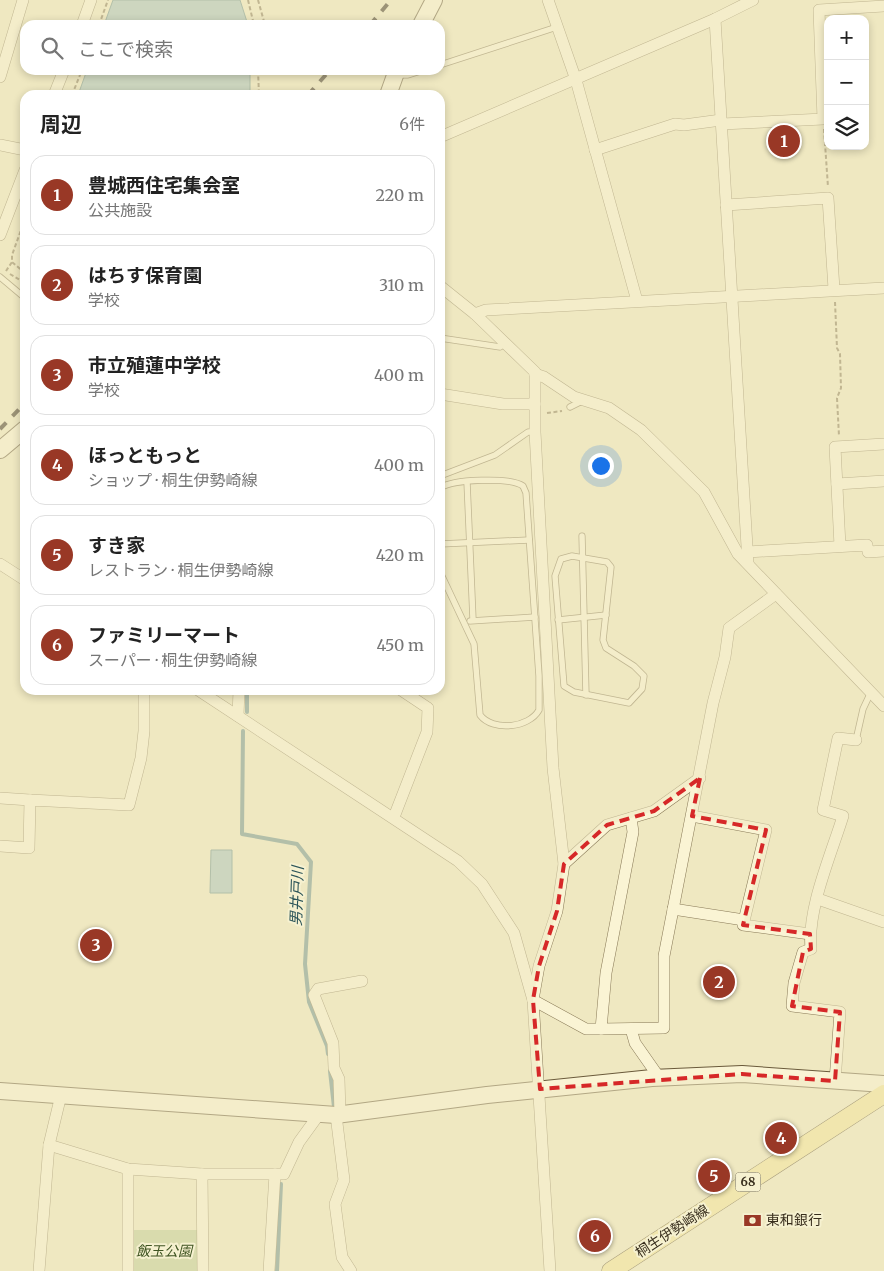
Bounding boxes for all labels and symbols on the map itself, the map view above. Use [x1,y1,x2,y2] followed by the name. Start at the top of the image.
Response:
[768,122,800,160] pin: 1
[588,453,614,479] your location
[286,864,307,926] water label: 男井戸川
[80,926,112,964] pin: 3
[703,963,735,1001] pin: 2
[765,1119,797,1157] pin: 4
[698,1157,730,1195] pin: 5
[736,1172,760,1192] road number: 68
[632,1201,712,1261] street label: 桐生伊勢崎線
[742,1210,762,1230] bank icon: 東和銀行
[766,1211,822,1229] place label: 東和銀行
[579,1217,611,1255] pin: 6
[136,1242,194,1260] park label: 飯玉公園

